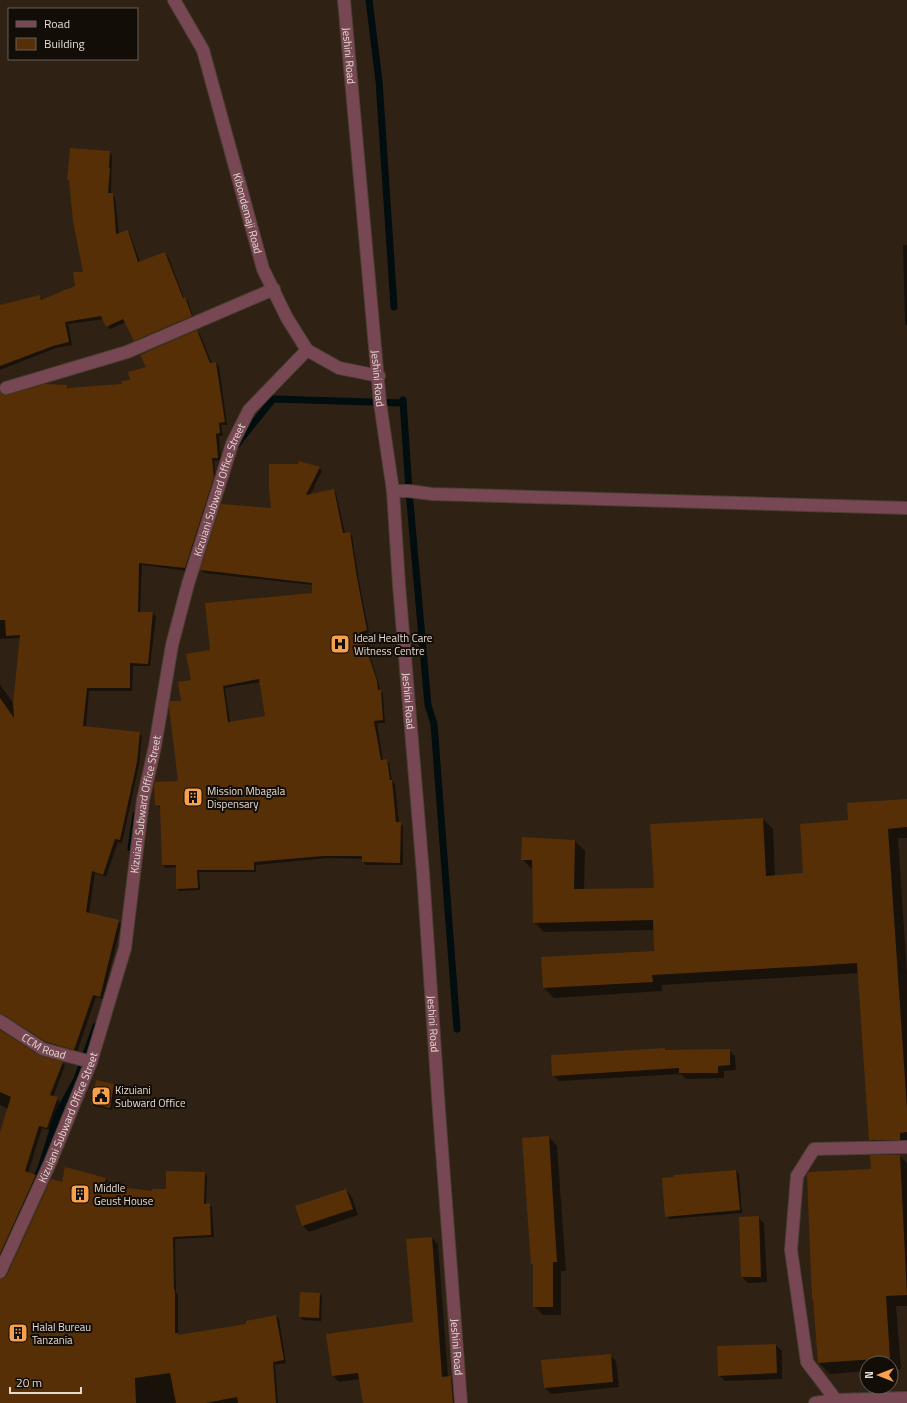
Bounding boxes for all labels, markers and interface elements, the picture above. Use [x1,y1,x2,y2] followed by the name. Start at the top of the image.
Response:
[8,8,138,60] legend
[44,14,70,33] text: Road
[338,27,359,85] street label: Jeshini Road
[44,34,85,53] text: Building
[229,171,266,256] street label: Kibondemaji Road
[367,350,388,408] street label: Jeshini Road
[189,420,249,558] street label: Kizuiani Subward Office Street
[354,630,433,659] place label: Ideal Health Care Witness Centre
[329,633,351,655] hospital icon: Ideal Health Care Witness Centre
[398,672,419,730] street label: Jeshini Road
[126,734,165,874] street label: Kizuiani Subward Office Street
[207,783,286,812] place label: Mission Mbagala Dispensary
[182,786,204,808] building icon: Mission Mbagala Dispensary
[423,995,443,1053] street label: Jeshini Road
[19,1029,68,1063] street label: CCM Road
[34,1050,102,1185] street label: Kizuiani Subward Office Street
[115,1082,186,1111] place label: Kizuiani Subward Office
[90,1085,112,1107] public building icon: Kizuiani Subward Office
[94,1180,154,1209] place label: Middle Geust House
[69,1183,91,1205] building icon: Middle Geust House
[447,1318,467,1376] street label: Jeshini Road
[32,1319,91,1348] place label: Halal Bureau Tanzania
[7,1322,29,1344] building icon: Halal Bureau Tanzania
[859,1355,899,1395] north arrow
[10,1369,81,1395] scale bar
[861,1371,877,1379] text: N
[16,1373,42,1392] text: 20 m

